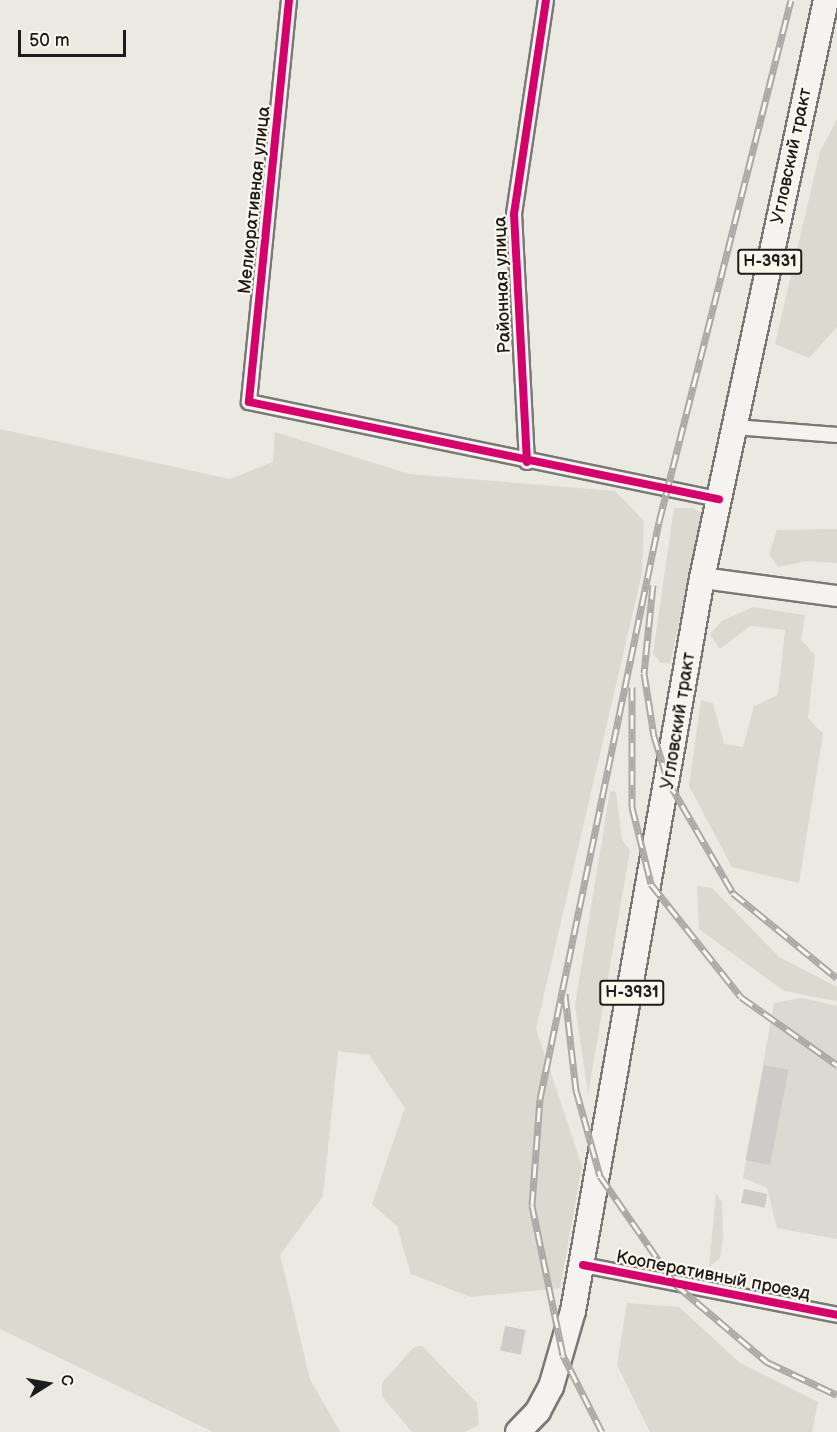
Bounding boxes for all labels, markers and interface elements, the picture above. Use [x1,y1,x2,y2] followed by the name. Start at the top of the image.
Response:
[21,18,129,56] scale bar
[29,30,70,51] text: 50 m
[767,86,817,226] street label: Угловский тракт
[234,105,276,295] street label: Мелиоративная улица
[490,216,516,354] street label: Районная улица
[737,249,803,275] road number: Н-3931
[657,651,701,791] street label: Угловский тракт
[599,980,665,1006] road number: Н-3931
[614,1247,812,1305] street label: Кооперативный проезд
[18,1354,78,1414] north arrow
[56,1373,77,1388] text: С

